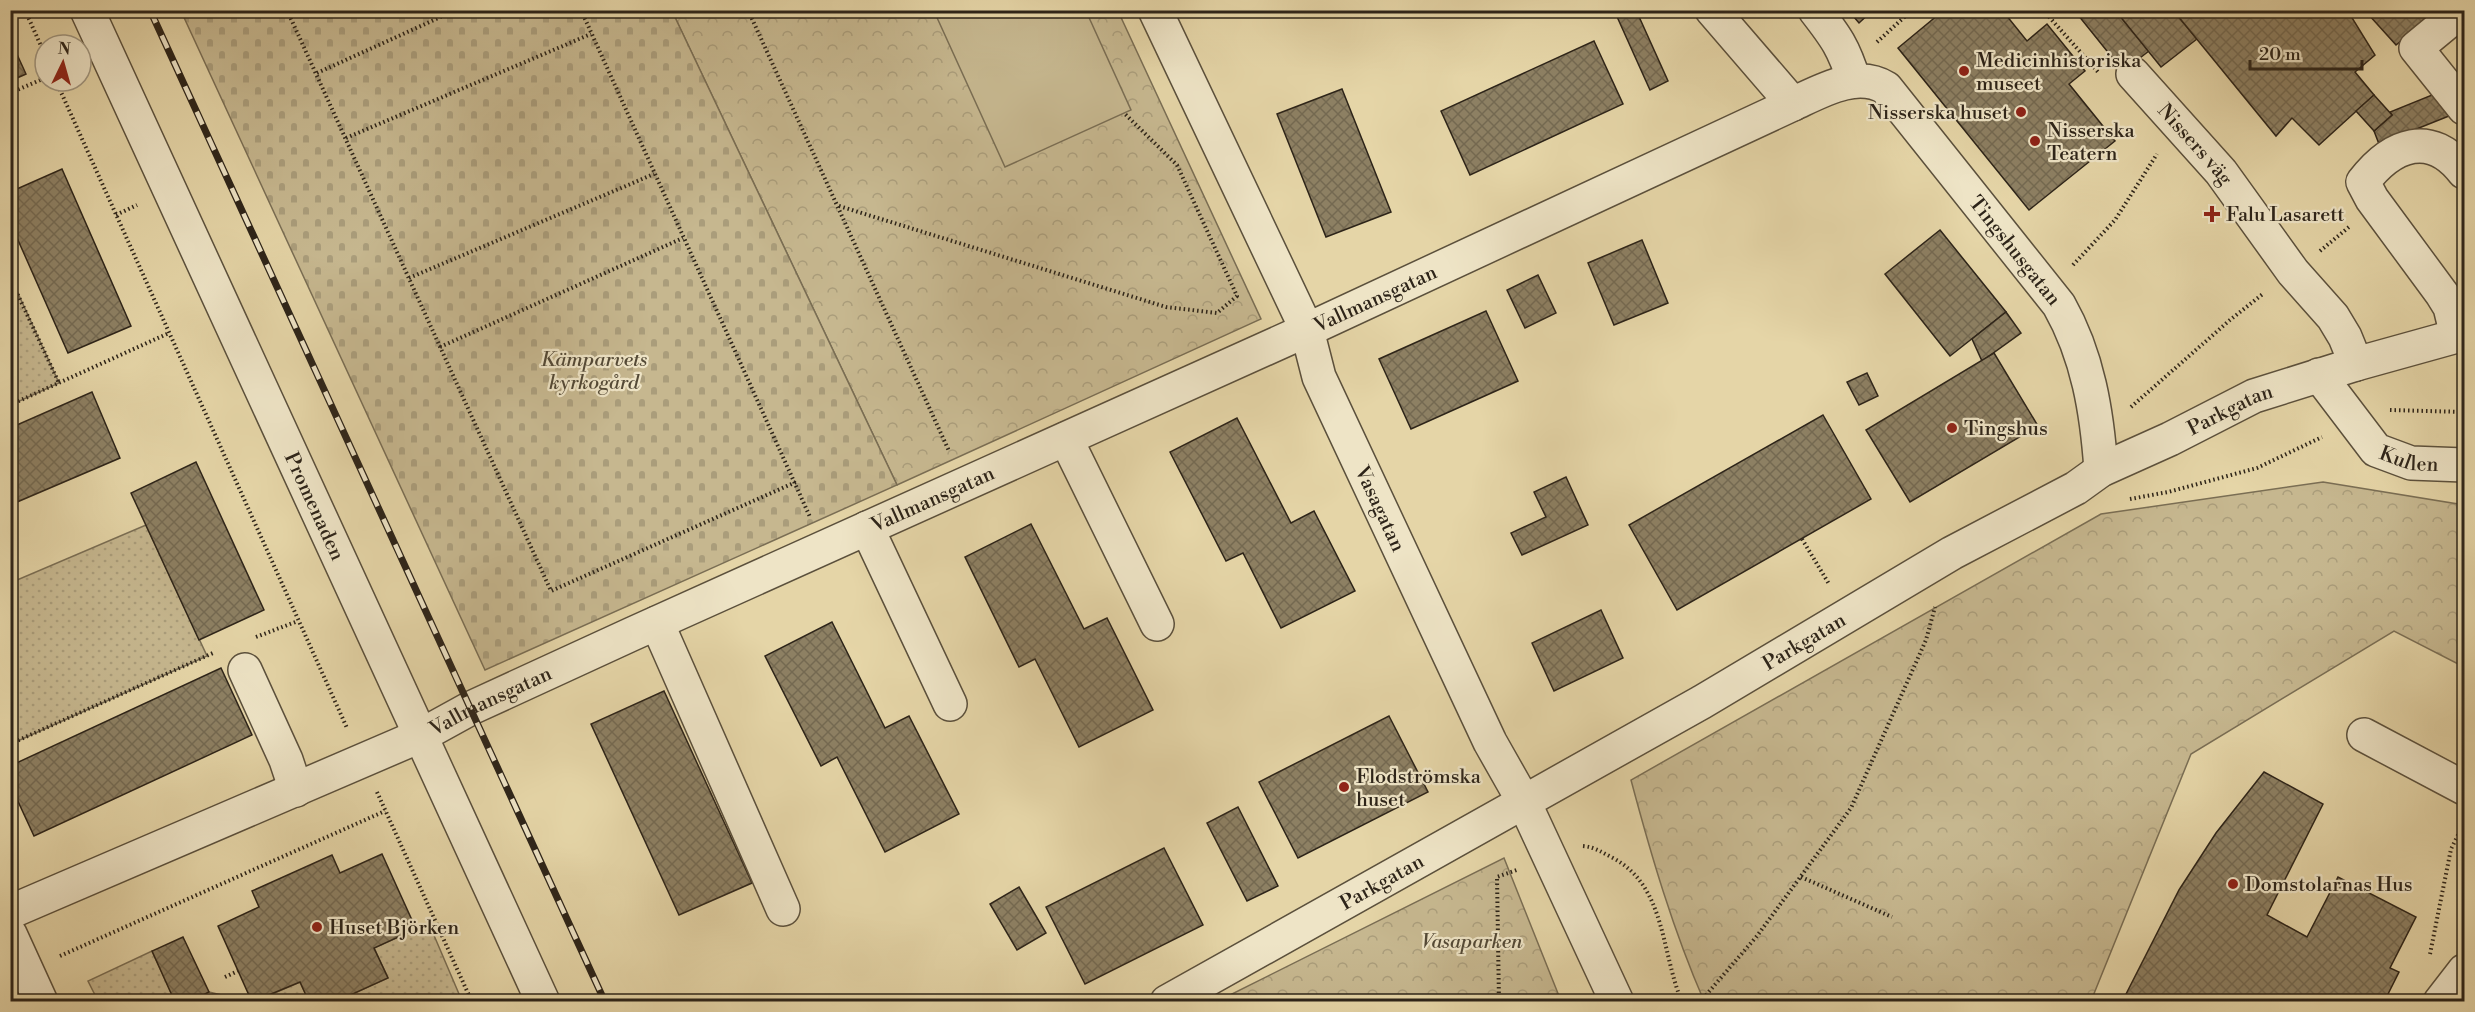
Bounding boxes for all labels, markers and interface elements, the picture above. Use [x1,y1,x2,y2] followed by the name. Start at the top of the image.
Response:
[33,33,93,93] north arrow
[2250,33,2362,71] scale bar
[57,39,72,60] text: N
[2259,43,2301,66] text: 20 m
[1976,49,2142,97] place label: Medicinhistoriska museet
[1957,64,1971,78] marker: Medicinhistoriska museet
[2152,99,2238,191] street label: Nissers väg
[1868,101,2009,126] place label: Nisserska huset
[2014,105,2028,119] marker: Nisserska huset
[2047,119,2136,167] place label: Nisserska Teatern
[2028,134,2042,148] marker: Nisserska Teatern
[1963,191,2066,311] street label: Tingshusgatan
[2226,203,2344,228] place label: Falu Lasarett
[2203,205,2221,223] marker: Falu Lasarett
[1309,260,1441,339] street label: Vallmansgatan
[541,348,648,396] park label: Kämparvets kyrkogård
[2184,380,2276,442] street label: Parkgatan
[1964,417,2048,442] place label: Tingshus
[1945,421,1959,435] marker: Tingshus
[2376,441,2439,478] street label: Kullen
[278,449,349,565] street label: Promenaden
[866,461,999,539] street label: Vallmansgatan
[1348,461,1410,556] street label: Vasagatan
[1759,608,1851,677] street label: Parkgatan
[425,662,556,743] street label: Vallmansgatan
[1356,765,1482,813] place label: Flodströmska huset
[1337,780,1351,794] marker: Flodströmska huset
[1336,849,1429,917] street label: Parkgatan
[2245,873,2412,898] place label: Domstolarnas Hus
[2226,877,2240,891] marker: Domstolarnas Hus
[329,916,459,941] place label: Huset Björken
[310,920,324,934] marker: Huset Björken
[1422,930,1523,955] park label: Vasaparken

